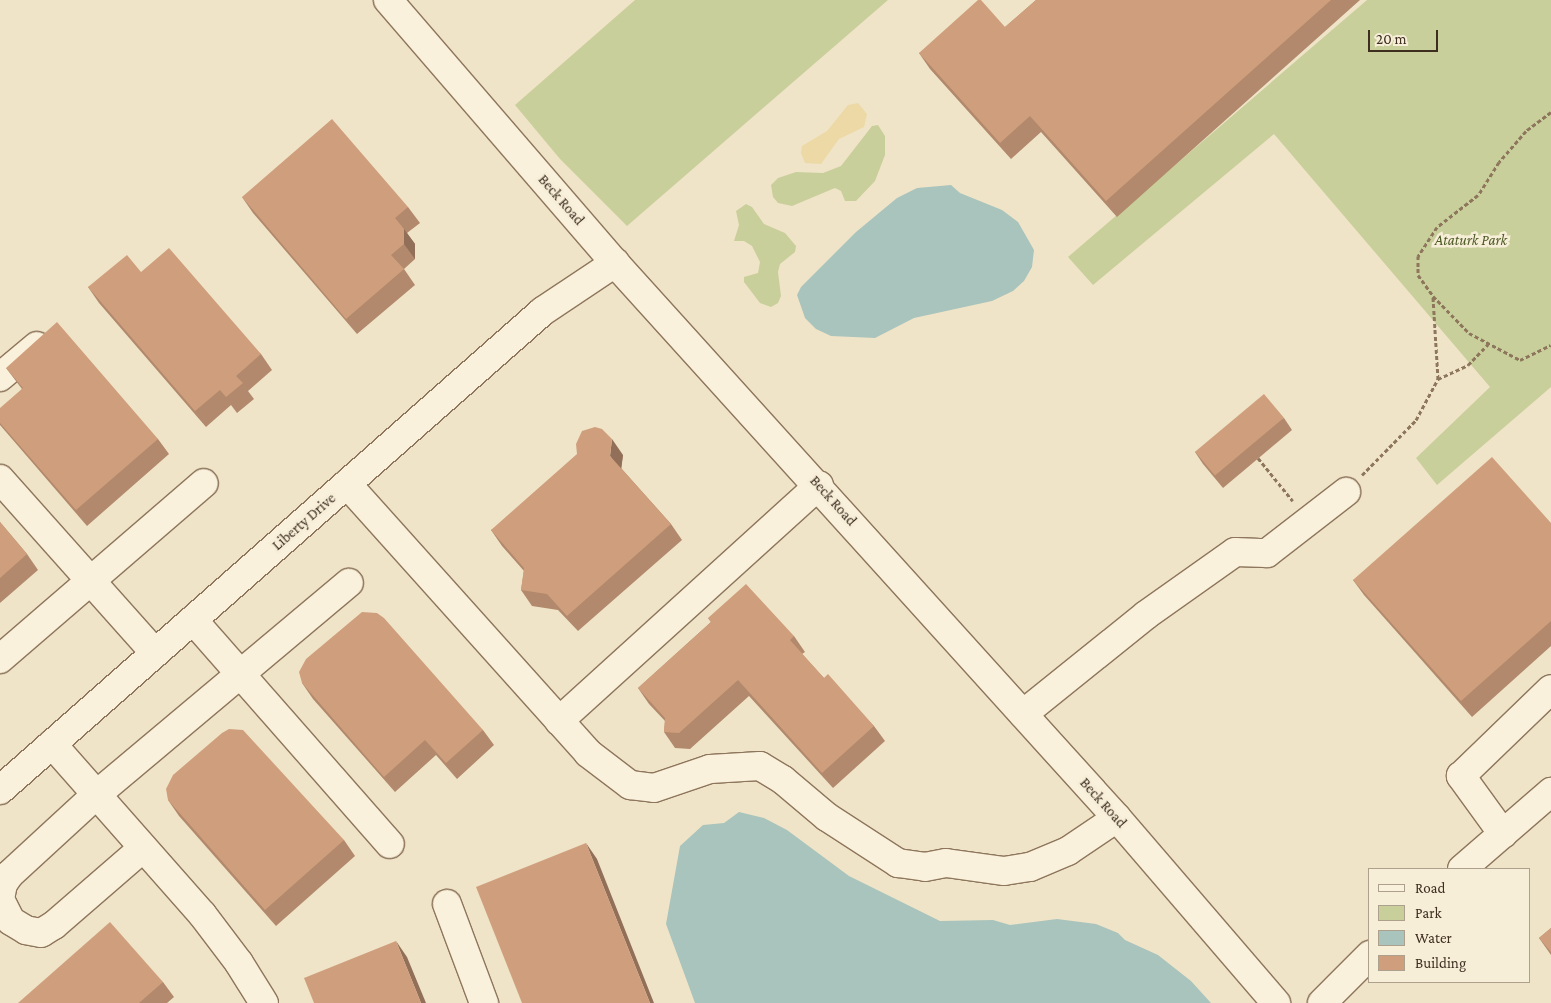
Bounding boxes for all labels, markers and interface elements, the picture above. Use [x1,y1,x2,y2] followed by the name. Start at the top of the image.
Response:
[1371,20,1441,52] scale bar
[1376,31,1407,47] text: 20 m
[534,171,588,229] street label: Beck Road
[1435,232,1507,250] park label: Ataturk Park
[806,472,860,530] street label: Beck Road
[269,490,339,554] street label: Liberty Drive
[1076,774,1130,832] street label: Beck Road
[1368,868,1531,983] legend
[1415,880,1445,896] text: Road
[1415,905,1442,921] text: Park
[1415,930,1452,946] text: Water
[1415,955,1466,971] text: Building

